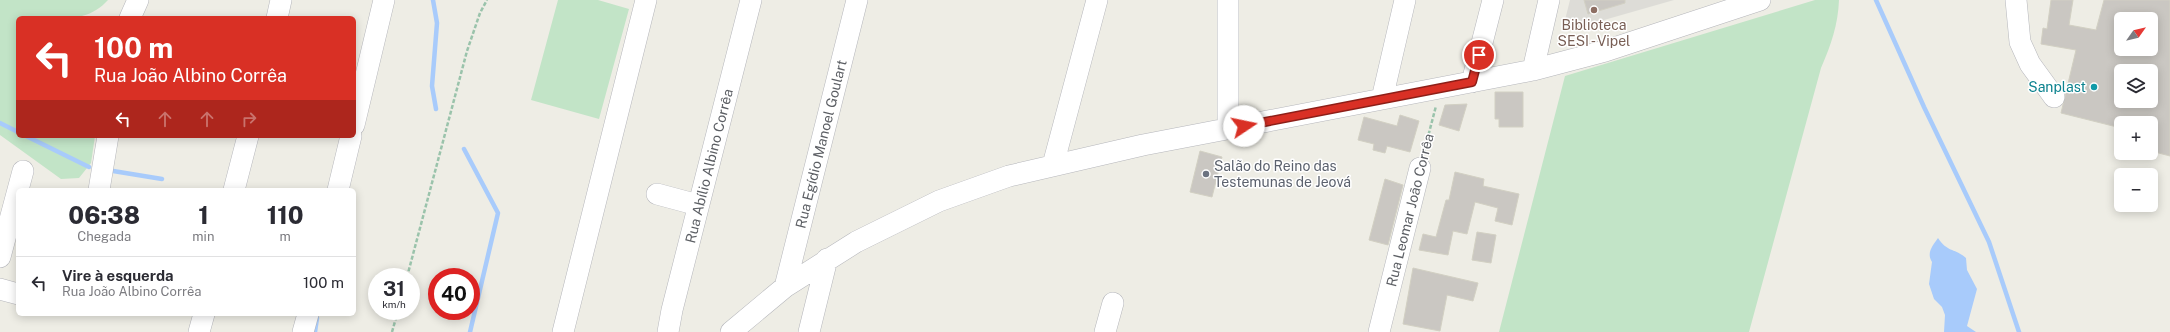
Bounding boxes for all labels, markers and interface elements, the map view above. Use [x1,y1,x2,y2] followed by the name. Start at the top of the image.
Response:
[1589,5,1599,15] marker: Biblioteca SESI - Vipel
[2114,12,2158,56] north arrow
[2114,12,2158,212] map controls
[1558,17,1630,49] place label: Biblioteca SESI - Vipel
[94,31,173,64] text: 100 m
[28,32,80,84] icon: left
[1462,38,1496,72] pin
[1468,44,1490,66] icon: arrive
[792,58,850,230] street label: Rua Egídio Manoel Goulart
[2114,64,2158,108] button: layers
[94,65,287,86] text: Rua João Albino Corrêa
[2028,79,2086,95] place label: Sanplast
[2089,82,2099,92] marker: Sanplast
[682,87,736,245] street label: Rua Abílio Albino Corrêa
[1223,105,1265,147] position arrow
[112,108,134,130] icon: left
[154,108,176,130] icon: ahead
[196,108,218,130] icon: ahead
[238,108,260,130] icon: right
[2114,116,2158,160] button: +
[1383,132,1437,288] street label: Rua Leomar João Corrêa
[1214,158,1351,190] place label: Salão do Reino das Testemunas de Jeová
[2114,168,2158,212] button: −
[1201,169,1211,179] marker: Salão do Reino das Testemunas de Jeová
[68,201,140,229] text: 06:38
[198,201,209,229] text: 1
[267,201,304,229] text: 110
[77,229,131,244] text: Chegada
[192,229,214,244] text: min
[280,229,291,244] text: m
[62,267,174,284] text: Vire à esquerda
[428,268,480,320] speed limit sign: 40
[28,272,50,294] icon: left
[303,274,344,291] text: 100 m
[383,277,405,301] text: 31
[62,284,201,299] text: Rua João Albino Corrêa
[382,298,406,310] text: km/h

